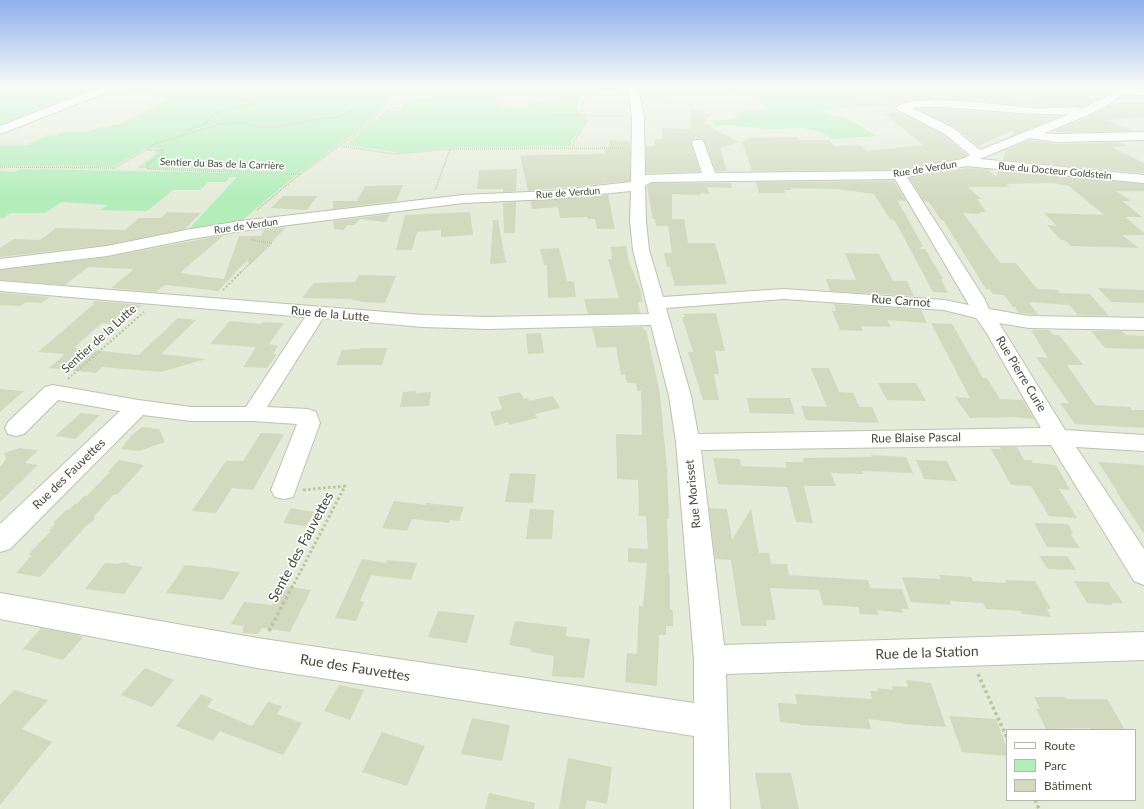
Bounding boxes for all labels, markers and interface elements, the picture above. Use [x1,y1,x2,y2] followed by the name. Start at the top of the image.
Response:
[160,156,284,172] street label: Sentier du Bas de la Carrière
[892,158,958,180] street label: Rue de Verdun
[998,160,1112,182] street label: Rue du Docteur Goldstein
[535,185,601,201] street label: Rue de Verdun
[213,216,279,236] street label: Rue de Verdun
[871,292,931,310] street label: Rue Carnot
[59,302,139,376] street label: Sentier de la Lutte
[290,303,370,325] street label: Rue de la Lutte
[993,333,1049,415] street label: Rue Pierre Curie
[871,430,961,446] street label: Rue Blaise Pascal
[30,436,108,512] street label: Rue des Fauvettes
[682,459,704,529] street label: Rue Morisset
[265,489,337,605] street label: Sente des Fauvettes
[875,643,979,663] street label: Rue de la Station
[299,651,411,685] street label: Rue des Fauvettes
[1006,729,1136,801] legend
[1044,738,1075,753] text: Route
[1044,758,1067,773] text: Parc
[1044,778,1092,793] text: Bâtiment

